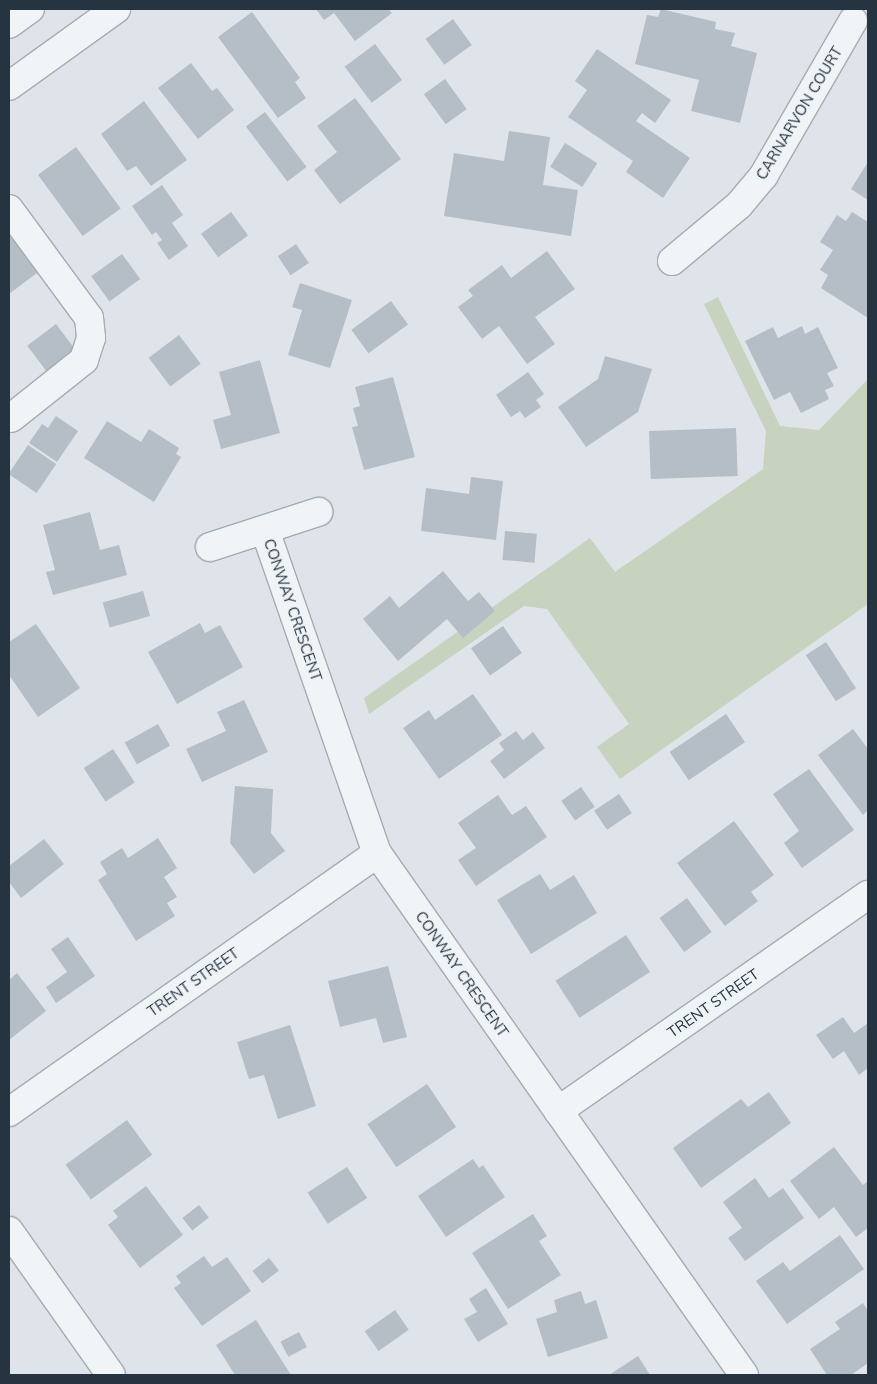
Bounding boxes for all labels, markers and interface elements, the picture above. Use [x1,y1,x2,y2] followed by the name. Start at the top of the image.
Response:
[752,43,846,183] street label: CARNARVON COURT
[260,536,326,684] street label: CONWAY CRESCENT
[412,908,512,1040] street label: CONWAY CRESCENT
[144,944,242,1020] street label: TRENT STREET
[664,965,762,1041] street label: TRENT STREET

